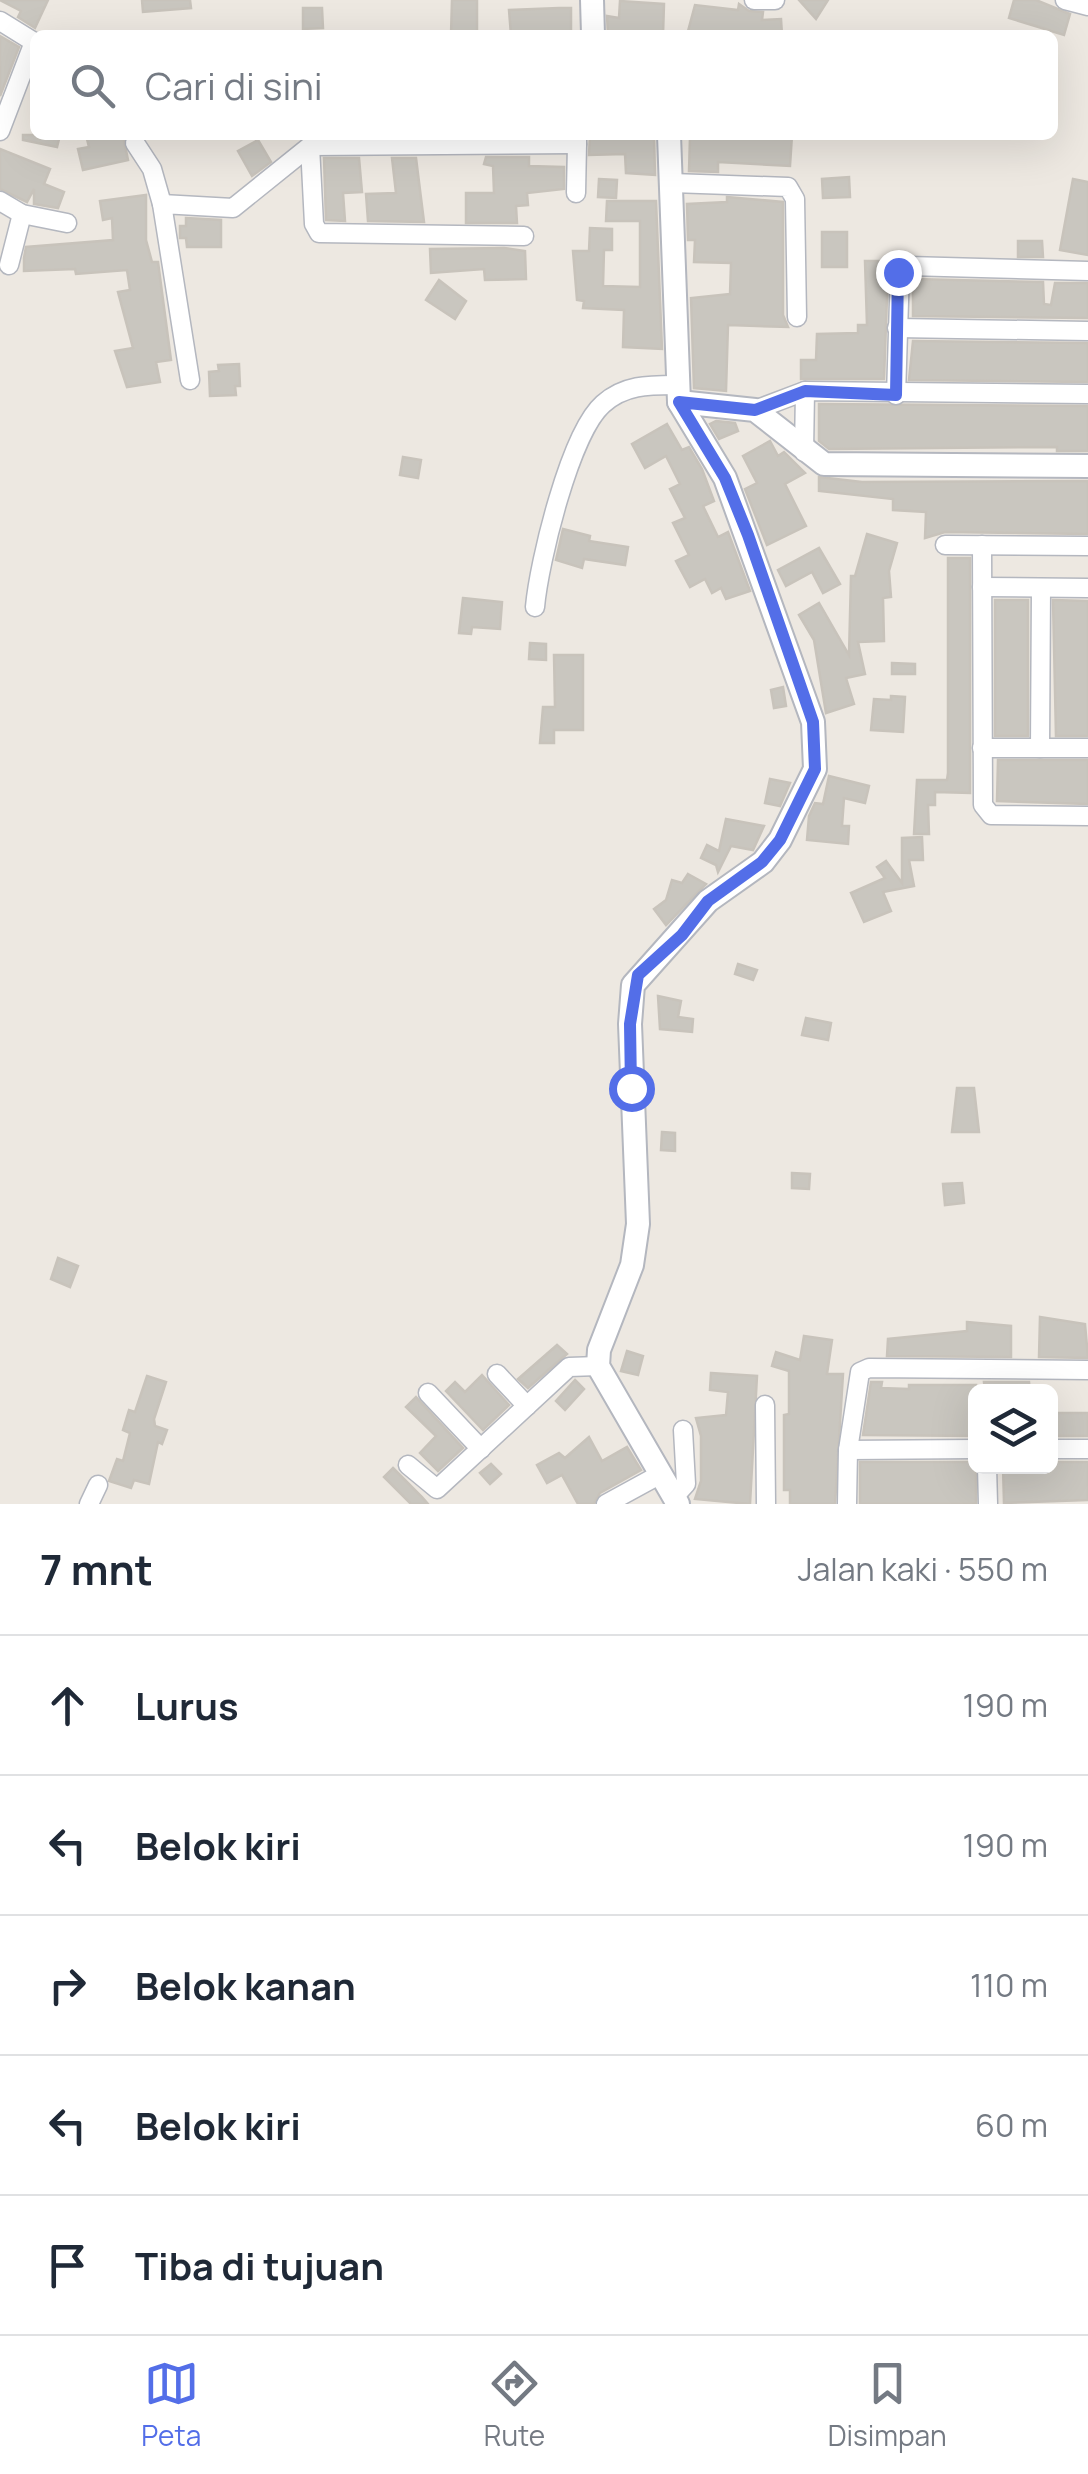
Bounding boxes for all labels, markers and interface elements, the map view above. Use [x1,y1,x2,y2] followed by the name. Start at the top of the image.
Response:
[30,30,1058,140] search box
[65,58,120,113] icon: search
[145,59,323,111] text: Cari di sini
[876,250,922,296] route end
[609,1066,655,1112] route start
[968,1384,1058,1474] map controls
[968,1384,1058,1474] button: layers
[40,1540,153,1598] text: 7 mnt
[798,1547,1048,1591] text: Jalan kaki · 550 m
[40,1678,95,1733] icon: ahead
[135,1679,239,1731] text: Lurus
[963,1683,1048,1727] text: 190 m
[40,1818,95,1873] icon: left
[135,1819,301,1871] text: Belok kiri
[963,1823,1048,1867] text: 190 m
[40,1958,95,2013] icon: right
[135,1959,356,2011] text: Belok kanan
[970,1963,1048,2007] text: 110 m
[40,2098,95,2153] icon: left
[135,2099,301,2151] text: Belok kiri
[975,2103,1048,2147] text: 60 m
[40,2238,95,2293] icon: arrive
[135,2239,384,2291] text: Tiba di tujuan
[141,2356,201,2454] tab: Peta
[484,2356,545,2454] tab: Rute
[828,2356,947,2454] tab: Disimpan

